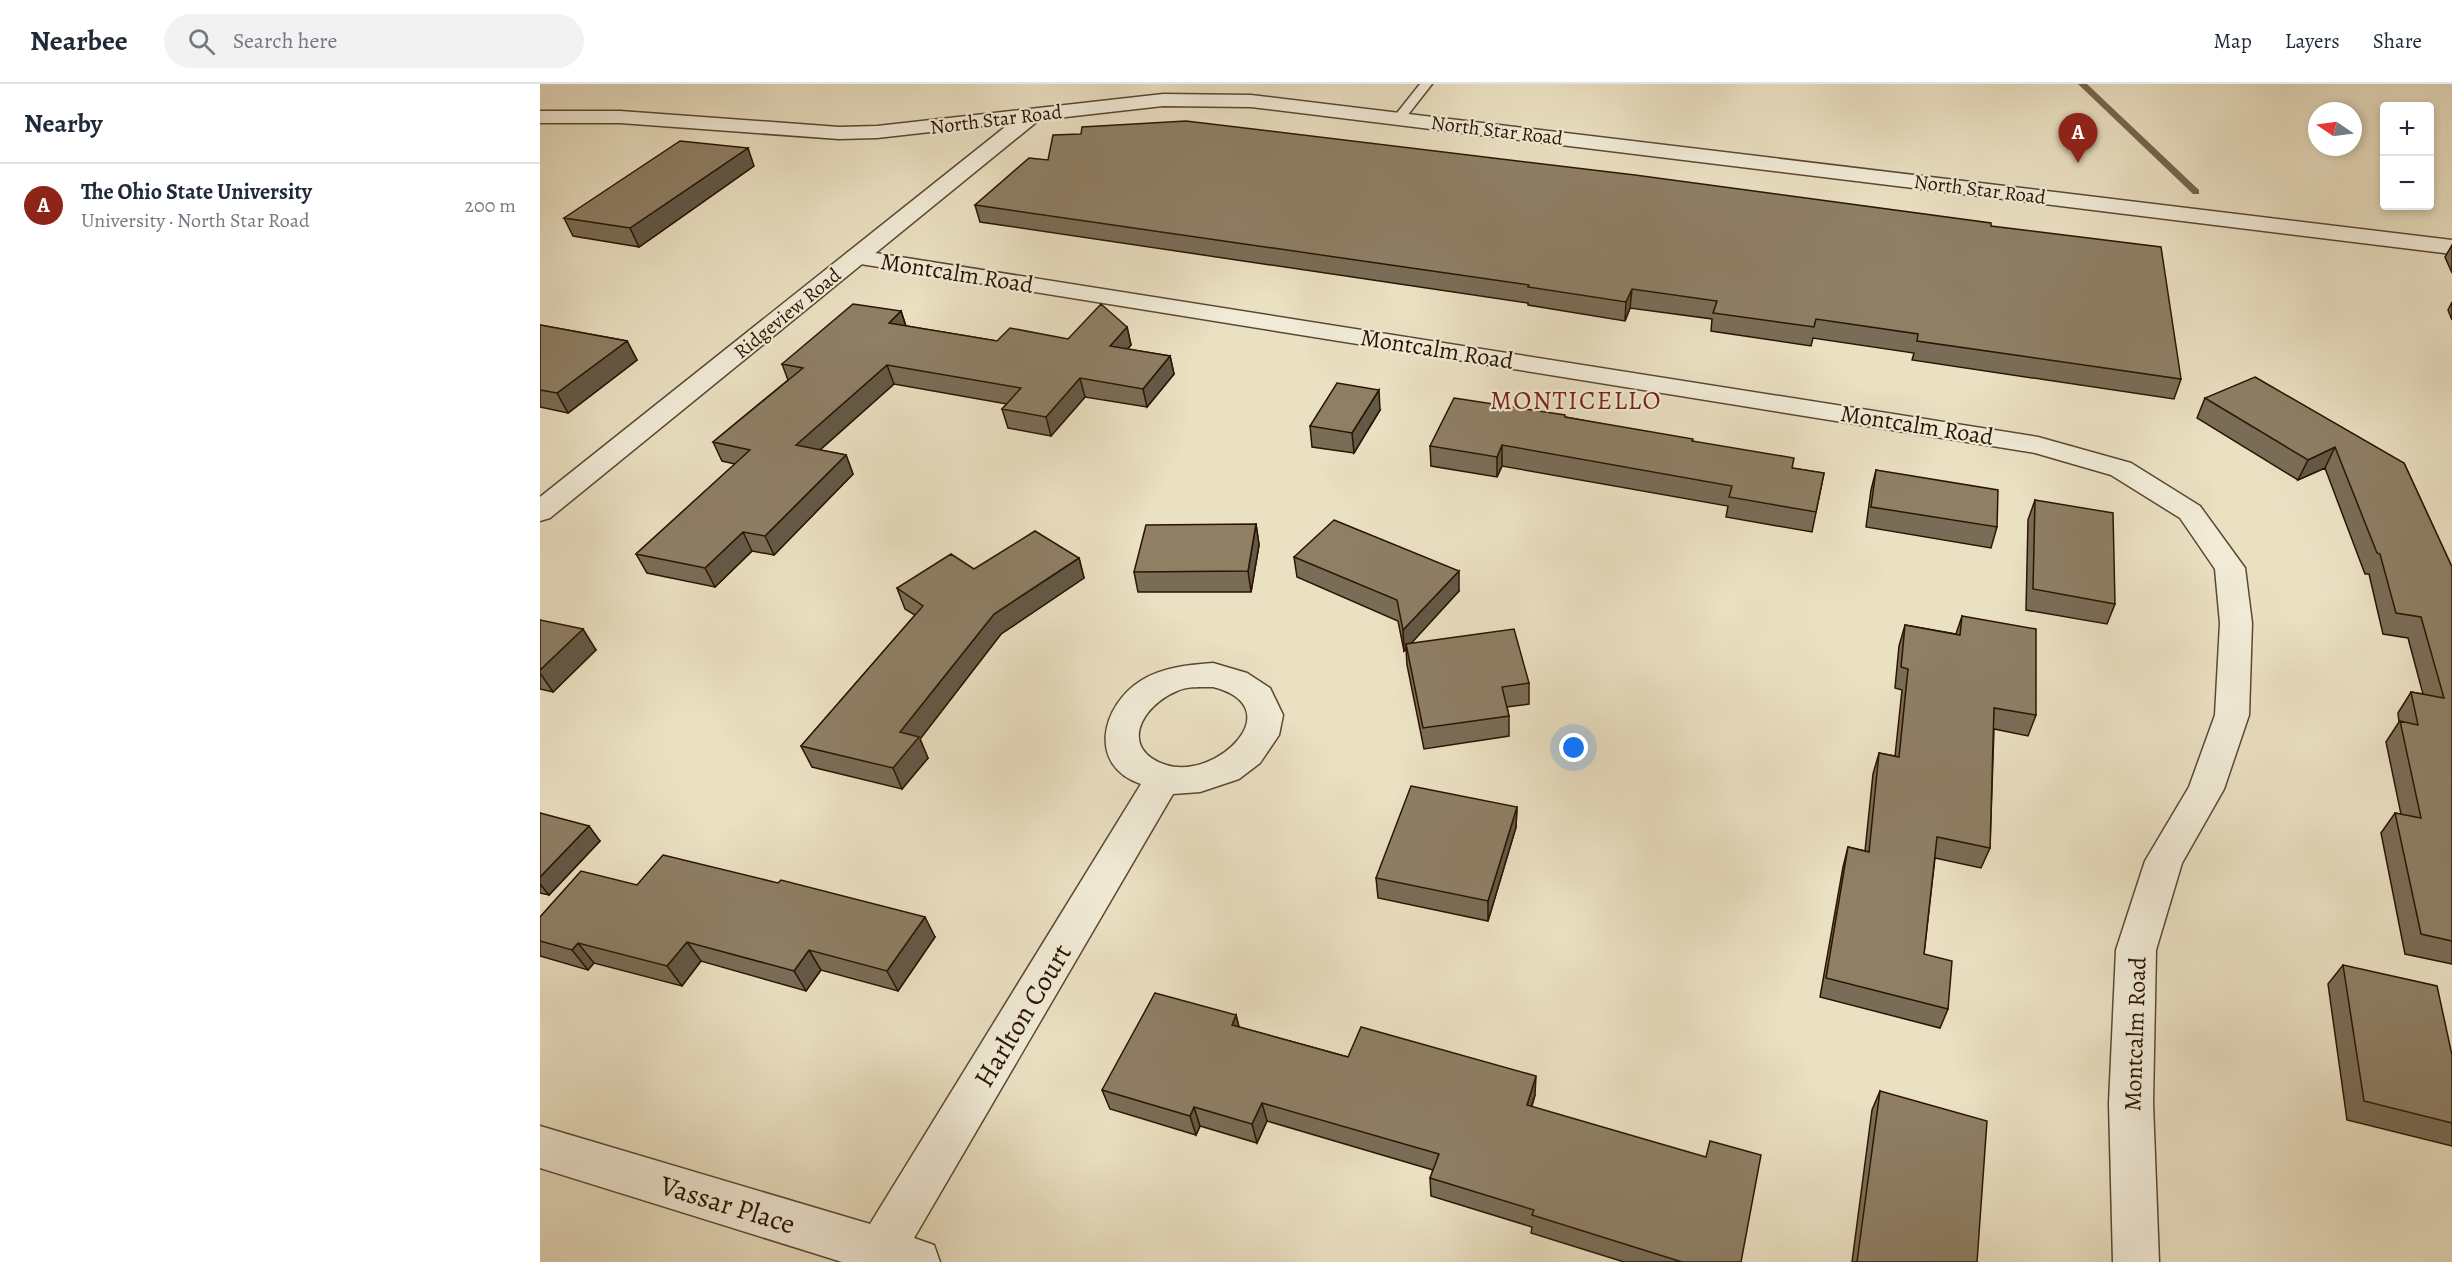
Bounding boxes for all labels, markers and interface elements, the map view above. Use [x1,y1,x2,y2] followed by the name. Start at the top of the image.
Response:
[164,14,584,68] search box
[30,22,128,60] text: Nearbee
[185,25,218,58] icon: search
[233,26,337,56] text: Search here
[2213,27,2252,55] text: Map
[2285,27,2340,55] text: Layers
[2373,27,2422,55] text: Share
[929,98,1064,141] street label: North Star Road
[2308,102,2362,156] north arrow
[2380,102,2434,210] map controls
[2380,102,2434,156] button: +
[24,106,103,141] text: Nearby
[1429,109,1565,152] street label: North Star Road
[2058,113,2098,163] pin: A
[2380,156,2434,210] button: −
[1912,168,2048,211] street label: North Star Road
[81,177,312,207] text: The Ohio State University
[37,192,50,219] text: A
[465,192,516,219] text: 200 m
[81,207,310,234] text: University · North Star Road
[878,245,1036,301] street label: Montcalm Road
[728,262,847,365] street label: Ridgeview Road
[1358,321,1516,377] street label: Montcalm Road
[1490,383,1662,418] district label: MONTICELLO
[1838,397,1996,453] street label: Montcalm Road
[1559,733,1588,762] your location
[965,937,1081,1094] street label: Harlton Court
[2116,956,2154,1112] street label: Montcalm Road
[655,1166,800,1243] street label: Vassar Place

